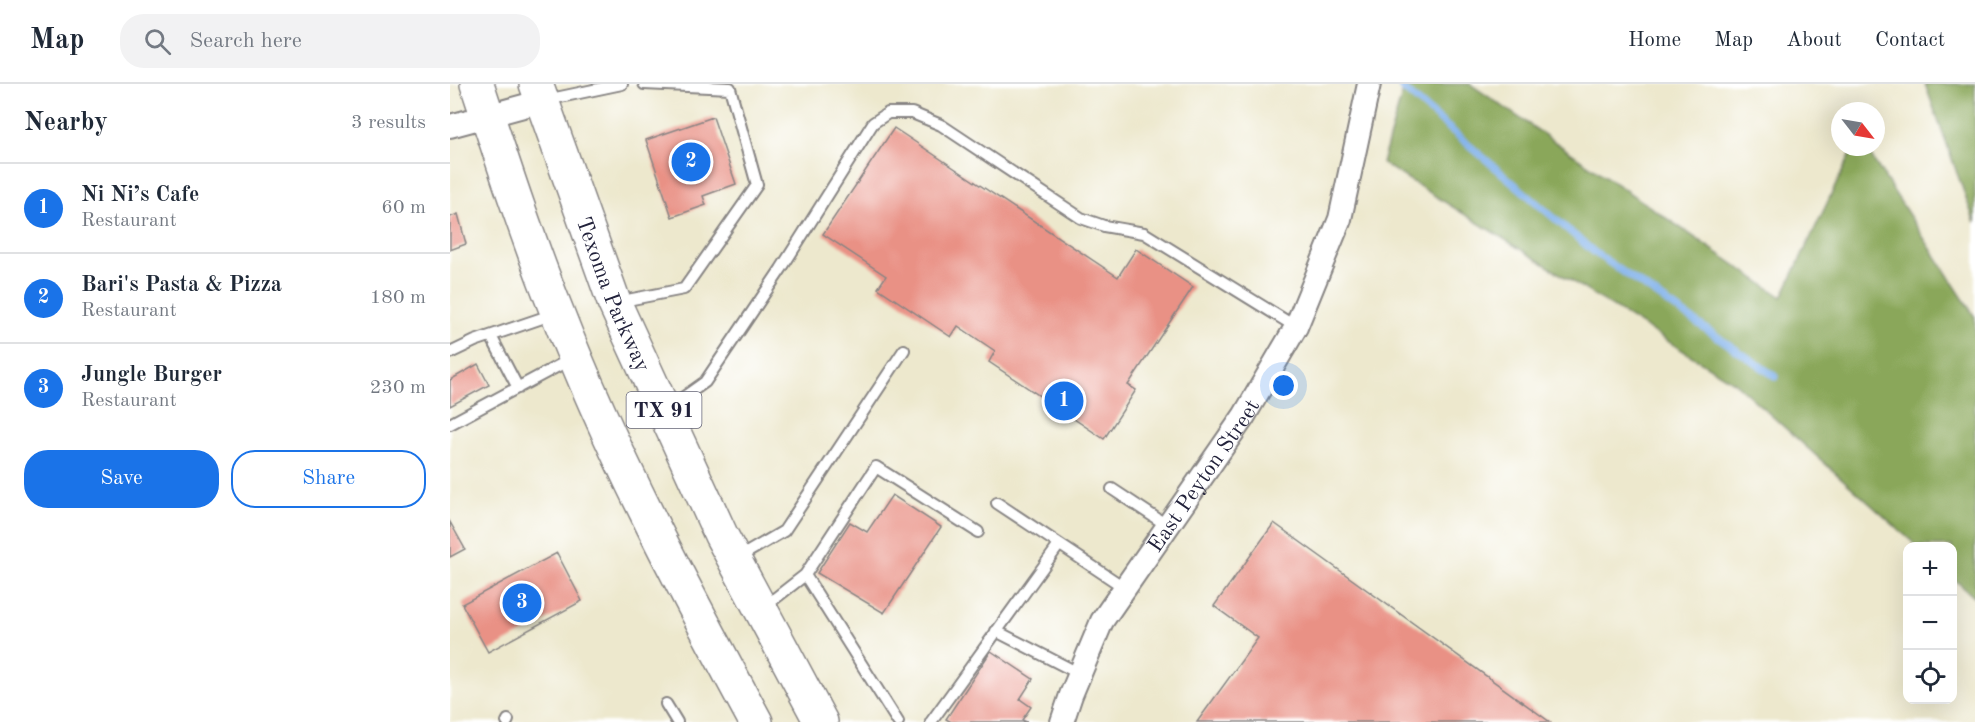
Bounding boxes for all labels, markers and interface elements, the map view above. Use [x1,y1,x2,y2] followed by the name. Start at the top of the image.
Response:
[120,14,540,68] search box
[141,25,174,58] icon: search
[30,27,84,55] text: Map
[189,30,302,52] text: Search here
[1628,30,1681,51] text: Home
[1714,30,1753,51] text: Map
[1786,30,1842,51] text: About
[1875,30,1945,51] text: Contact
[1831,102,1885,156] north arrow
[24,110,108,136] text: Nearby
[351,113,426,133] text: 3 results
[672,140,710,184] pin: 2
[81,184,199,206] text: Ni Ni’s Cafe
[38,198,49,218] text: 1
[381,198,426,218] text: 60 m
[81,211,177,231] text: Restaurant
[571,214,654,376] street label: Texoma Parkway
[81,274,282,296] text: Bari's Pasta & Pizza
[38,288,49,308] text: 2
[370,288,426,308] text: 180 m
[81,301,177,321] text: Restaurant
[81,364,222,386] text: Jungle Burger
[1269,371,1298,400] your location
[38,378,49,398] text: 3
[370,378,426,398] text: 230 m
[1044,378,1084,424] pin: 1
[81,391,177,411] text: Restaurant
[626,392,702,428] road number: TX 91
[1144,396,1264,557] street label: East Peyton Street
[24,450,219,508] button: Save
[231,450,426,508] button: Share
[1903,542,1957,704] map controls
[1903,542,1957,596] button: +
[502,580,542,626] pin: 3
[1903,596,1957,650] button: −
[1903,650,1957,704] button: locate

